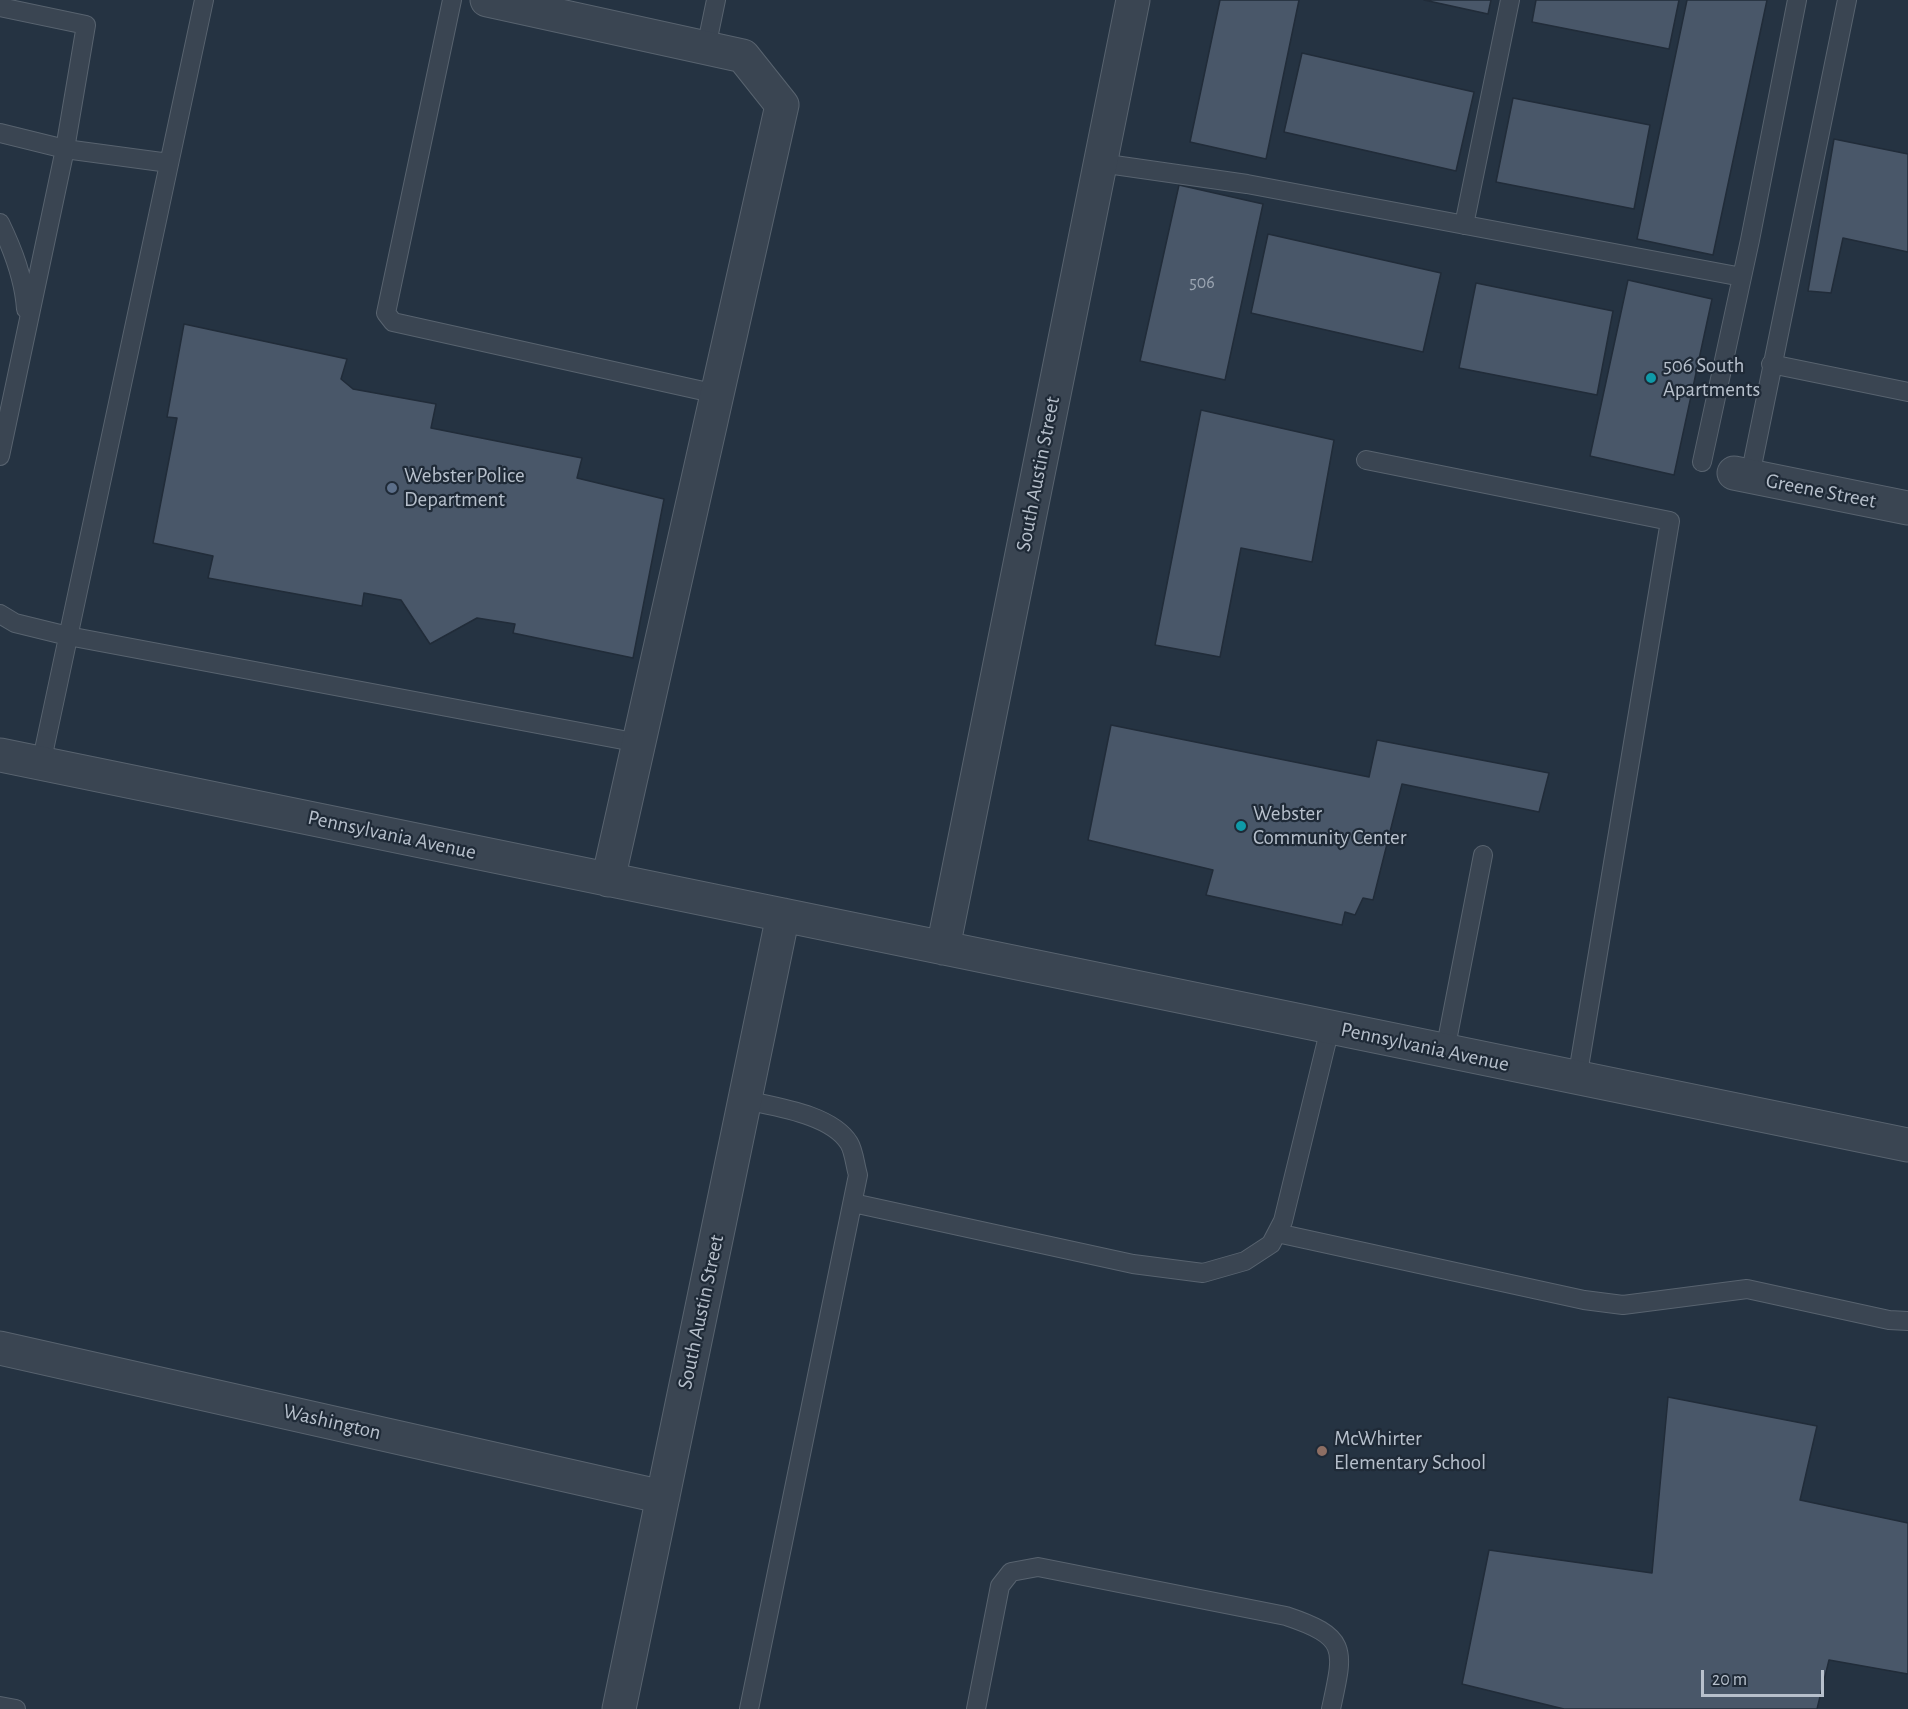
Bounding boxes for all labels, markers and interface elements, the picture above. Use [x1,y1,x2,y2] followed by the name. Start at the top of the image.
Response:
[1189,272,1215,294] house number: 506
[1663,353,1760,403] place label: 506 South Apartments
[1644,371,1658,385] marker: 506 South Apartments
[1011,394,1065,554] street label: South Austin Street
[404,463,525,513] place label: Webster Police Department
[1764,468,1878,514] street label: Greene Street
[385,481,399,495] marker: Webster Police Department
[1253,801,1406,851] place label: Webster Community Center
[306,805,478,865] street label: Pennsylvania Avenue
[1234,819,1248,833] marker: Webster Community Center
[1339,1017,1511,1077] street label: Pennsylvania Avenue
[672,1232,730,1392] street label: South Austin Street
[281,1399,383,1445] street label: Washington
[1334,1426,1486,1476] place label: McWhirter Elementary School
[1315,1444,1329,1458] marker: McWhirter Elementary School
[1704,1658,1827,1696] scale bar
[1712,1671,1747,1689] text: 20 m

